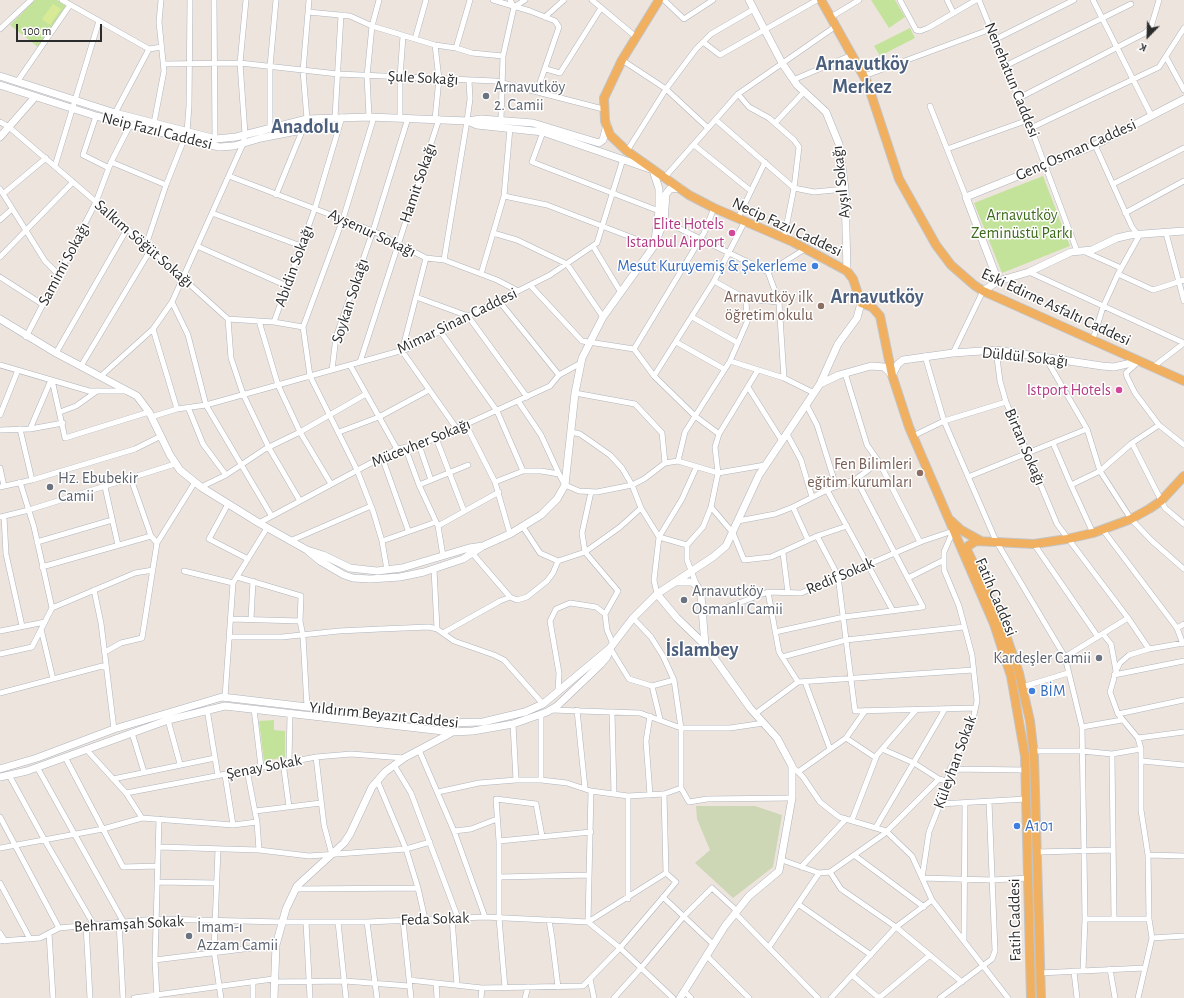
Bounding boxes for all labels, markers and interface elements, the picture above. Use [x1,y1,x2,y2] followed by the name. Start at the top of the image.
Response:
[18,16,104,42] scale bar
[1128,16,1168,56] north arrow
[980,19,1044,141] street label: Nenehatun Caddesi
[23,25,51,37] text: 100 m
[1138,41,1148,54] text: K
[815,52,909,99] district label: Arnavutköy Merkez
[387,67,459,89] street label: Şule Sokağı
[494,77,565,115] place label: Arnavutköy 2. Camii
[481,91,491,101] marker: Arnavutköy 2. Camii
[100,108,214,154] street label: Neip Fazıl Caddesi
[271,115,339,139] district label: Anadolu
[1013,115,1139,185] street label: Genç Osman Caddesi
[395,140,441,226] street label: Hamit Sokağı
[828,145,854,219] street label: Ayşıl Sokağı
[729,193,845,261] street label: Necip Fazıl Caddesi
[90,196,198,292] street label: Salkım Söğüt Sokağı
[325,204,419,262] street label: Ayşenur Sokağı
[971,205,1073,243] park label: Arnavutköy Zeminüstü Parkı
[626,214,724,252] place label: Elite Hotels Istanbul Airport
[34,219,94,309] street label: Samimi Sokağı
[270,223,318,309] street label: Abidin Sokağı
[727,228,737,238] marker: Elite Hotels Istanbul Airport
[327,256,373,346] street label: Soykan Sokağı
[617,256,807,276] place label: Mesut Kuruyemiş & Şekerleme
[810,261,820,271] marker: Mesut Kuruyemiş & Şekerleme
[978,264,1134,350] street label: Eski Edirne Asfaltı Caddesi
[394,284,520,358] street label: Mimar Sinan Caddesi
[830,285,924,309] district label: Arnavutköy
[724,287,813,325] place label: Arnavutköy ilk öğretim okulu
[816,301,826,311] marker: Arnavutköy ilk öğretim okulu
[981,343,1069,371] street label: Düldül Sokağı
[1027,380,1111,400] place label: Istport Hotels
[1114,385,1124,395] marker: Istport Hotels
[1000,406,1050,488] street label: Birtan Sokağı
[369,414,473,472] street label: Mücevher Sokağı
[807,454,912,492] place label: Fen Bilimleri eğitim kurumları
[58,468,138,506] place label: Hz. Ebubekir Camii
[915,468,925,478] marker: Fen Bilimleri eğitim kurumları
[45,482,55,492] marker: Hz. Ebubekir Camii
[803,553,877,599] street label: Redif Sokak
[971,555,1021,639] street label: Fatih Caddesi
[692,581,783,619] place label: Arnavutköy Osmanlı Camii
[679,595,689,605] marker: Arnavutköy Osmanlı Camii
[665,638,739,662] district label: İslambey
[993,648,1091,668] place label: Kardeşler Camii
[1094,653,1104,663] marker: Kardeşler Camii
[1040,681,1066,701] place label: BİM
[1027,686,1037,696] marker: BİM
[308,698,460,732] street label: Yıldırım Beyazıt Caddesi
[929,713,981,811] street label: Küleyhan Sokak
[225,750,303,784] street label: Şenay Sokak
[1025,816,1054,836] place label: A101
[1012,821,1022,831] marker: A101
[1005,878,1025,962] street label: Fatih Caddesi
[400,908,470,930] street label: Feda Sokak
[74,912,184,936] street label: Behramşah Sokak
[197,917,278,955] place label: İmam-ı Azzam Camii
[184,931,194,941] marker: İmam-ı Azzam Camii

